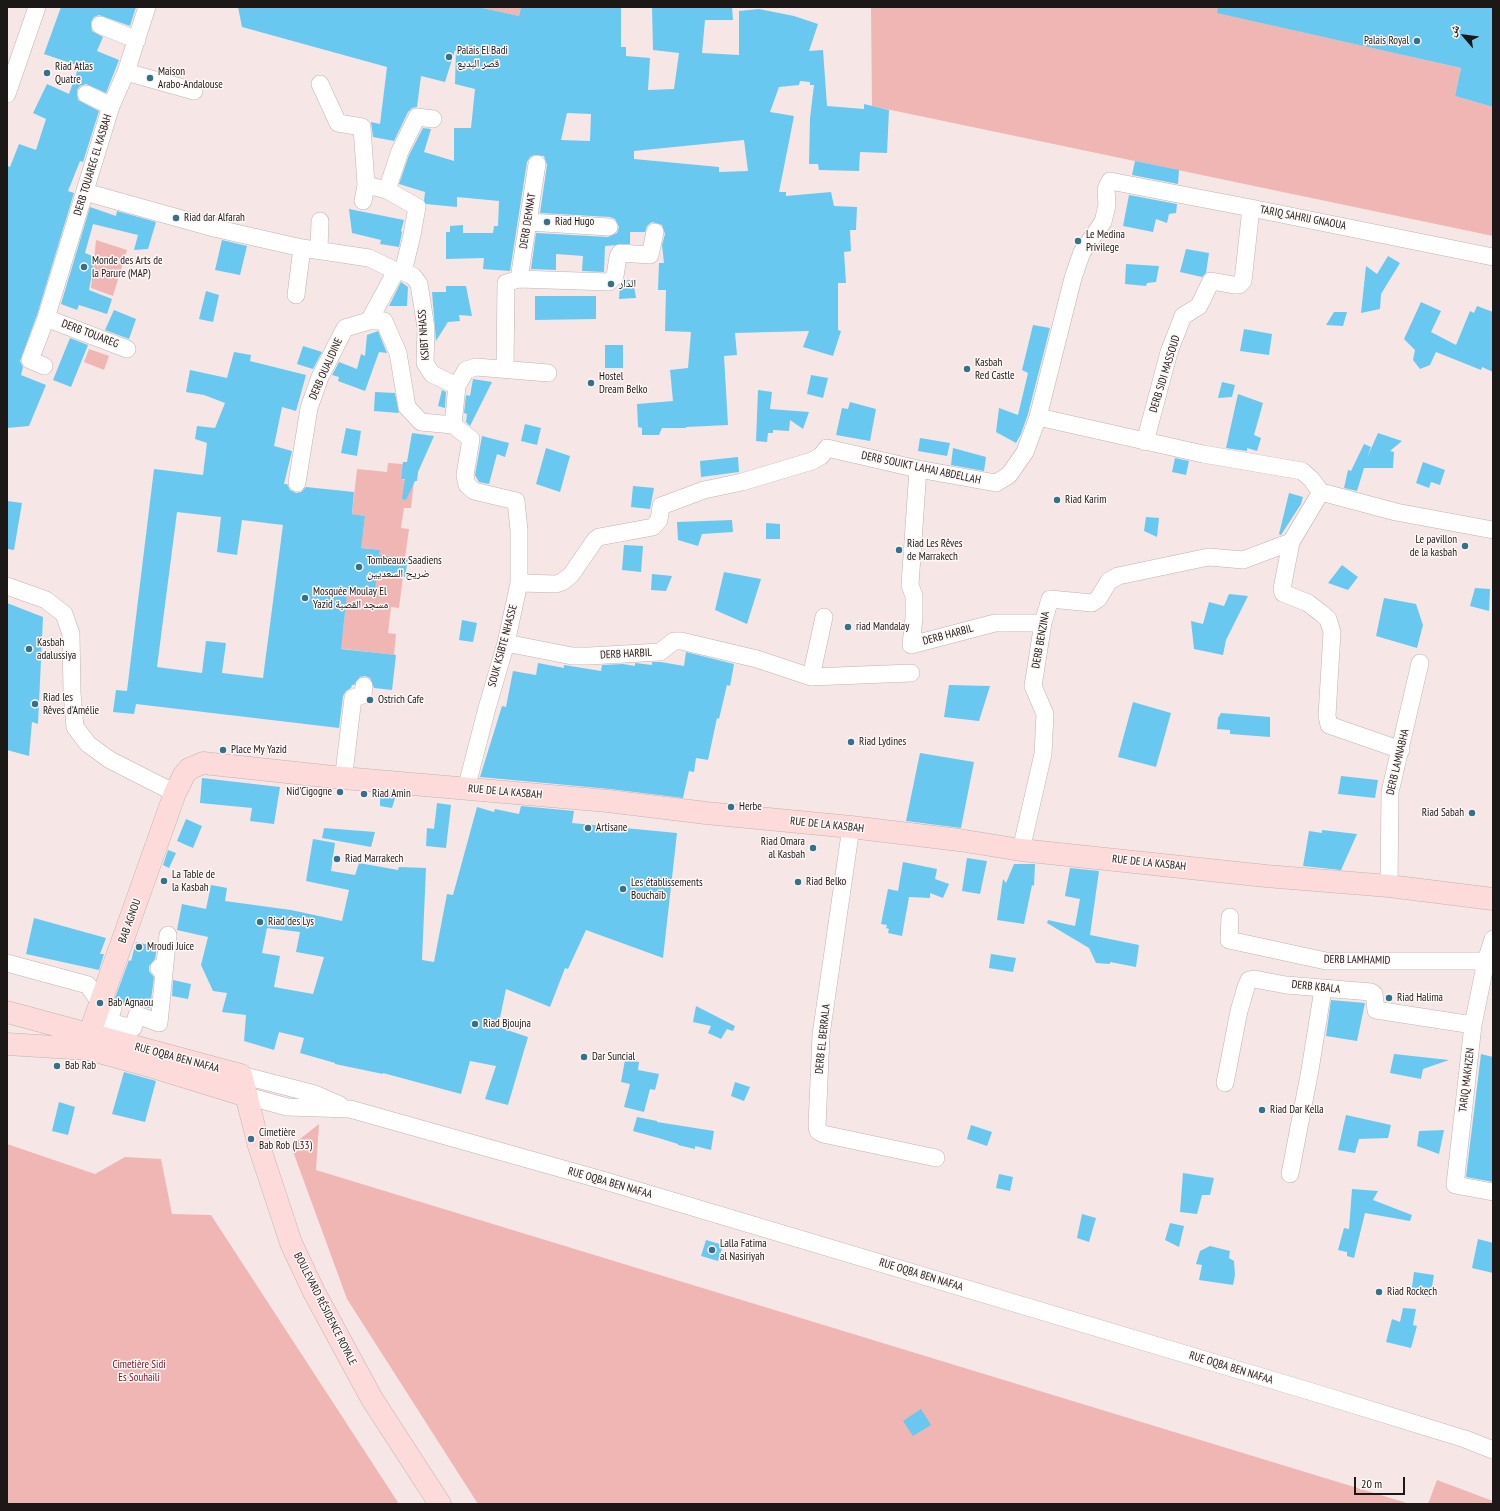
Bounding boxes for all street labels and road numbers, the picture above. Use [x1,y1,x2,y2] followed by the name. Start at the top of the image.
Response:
[71,113,115,217] street label: DERB TOUAREG EL KASBAH
[517,192,539,250] street label: DERB DEMNAT
[1259,203,1347,233] street label: TARIQ SAHRIJ GNAOUA
[416,309,432,361] street label: KSIBT NHASS
[60,317,120,351] street label: DERB TOUAREG
[1147,334,1183,414] street label: DERB SIDI MASSOUD
[306,336,346,402] street label: DERB OUALIDINE
[860,449,982,487] street label: DERB SOUIKT LAHAJ ABDELLAH
[486,603,520,689] street label: SOUK KSIBTE NHASSE
[1029,610,1053,670] street label: DERB BENZINA
[921,622,975,648] street label: DERB HARBIL
[600,646,652,662] street label: DERB HARBIL
[1384,728,1412,796] street label: DERB LAMNABHA
[467,782,543,802] street label: RUE DE LA KASBAH
[789,815,865,835] street label: RUE DE LA KASBAH
[1111,853,1187,873] street label: RUE DE LA KASBAH
[116,897,144,945] street label: BAB AGNOU
[1324,953,1390,967] street label: DERB LAMHAMID
[1291,978,1341,996] street label: DERB KBALA
[813,1003,833,1075] street label: DERB EL BERRALA
[133,1040,221,1076] street label: RUE OQBA BEN NAFAA
[1457,1047,1477,1113] street label: TARIQ MAKHZEN
[566,1165,654,1201] street label: RUE OQBA BEN NAFAA
[291,1250,359,1368] street label: BOULEVARD RÉSIDENCE ROYALE
[877,1256,965,1294] street label: RUE OQBA BEN NAFAA
[1187,1349,1275,1387] street label: RUE OQBA BEN NAFAA

